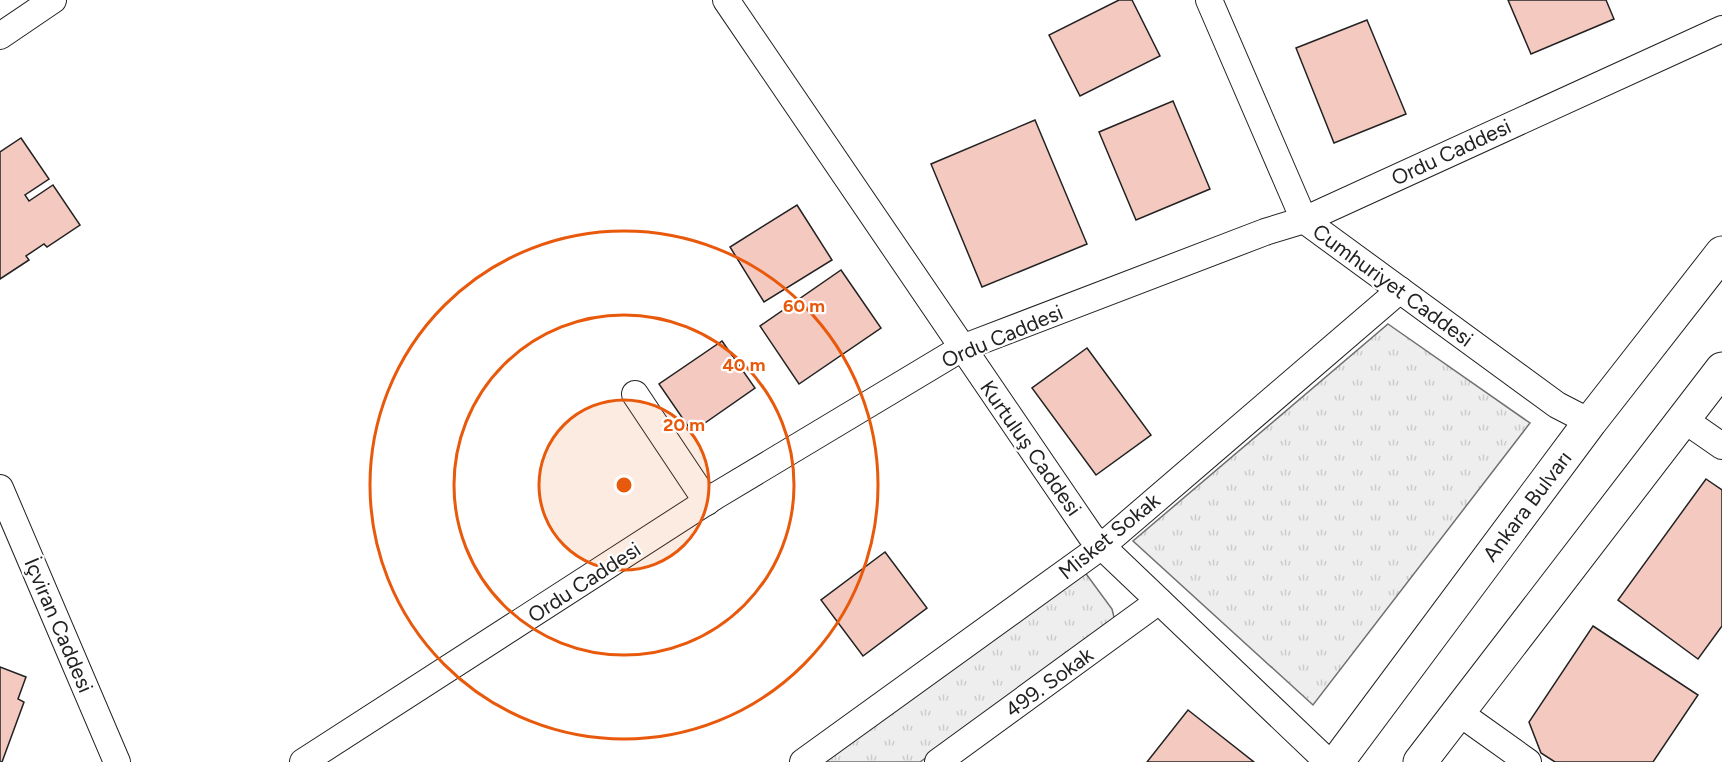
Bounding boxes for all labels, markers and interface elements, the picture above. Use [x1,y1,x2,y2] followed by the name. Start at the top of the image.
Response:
[1387,113,1515,191] street label: Ordu Caddesi
[1308,218,1478,352] street label: Cumhuriyet Caddesi
[783,295,825,317] text: 60 m
[938,299,1066,373] street label: Ordu Caddesi
[722,354,766,376] text: 40 m
[975,376,1087,520] street label: Kurtuluş Caddesi
[663,414,705,436] text: 20 m
[1477,446,1577,566] street label: Ankara Bulvarı
[614,475,634,495] centre of rings
[1053,487,1165,584] street label: Misket Sokak
[523,536,645,628] street label: Ordu Caddesi
[19,554,99,696] street label: İçviran Caddesi
[1000,641,1098,722] street label: 499. Sokak

